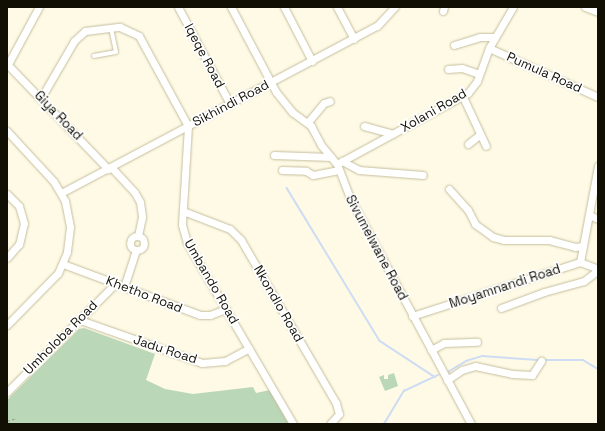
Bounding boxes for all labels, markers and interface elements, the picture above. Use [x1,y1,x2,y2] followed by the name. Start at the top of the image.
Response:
[181,21,227,91] street label: Iqeqe Road
[504,49,584,97] street label: Pumula Road
[190,77,272,131] street label: Sikhindi Road
[398,86,470,136] street label: Xolani Road
[31,88,85,144] street label: Giya Road
[342,193,410,303] street label: Sivumelwane Road
[180,237,242,327] street label: Umbando Road
[447,262,563,312] street label: Moyamnandi Road
[250,263,306,345] street label: Nkondlo Road
[104,273,184,317] street label: Khetho Road
[21,298,101,378] street label: Umholoba Road
[131,332,199,368] street label: Jadu Road

